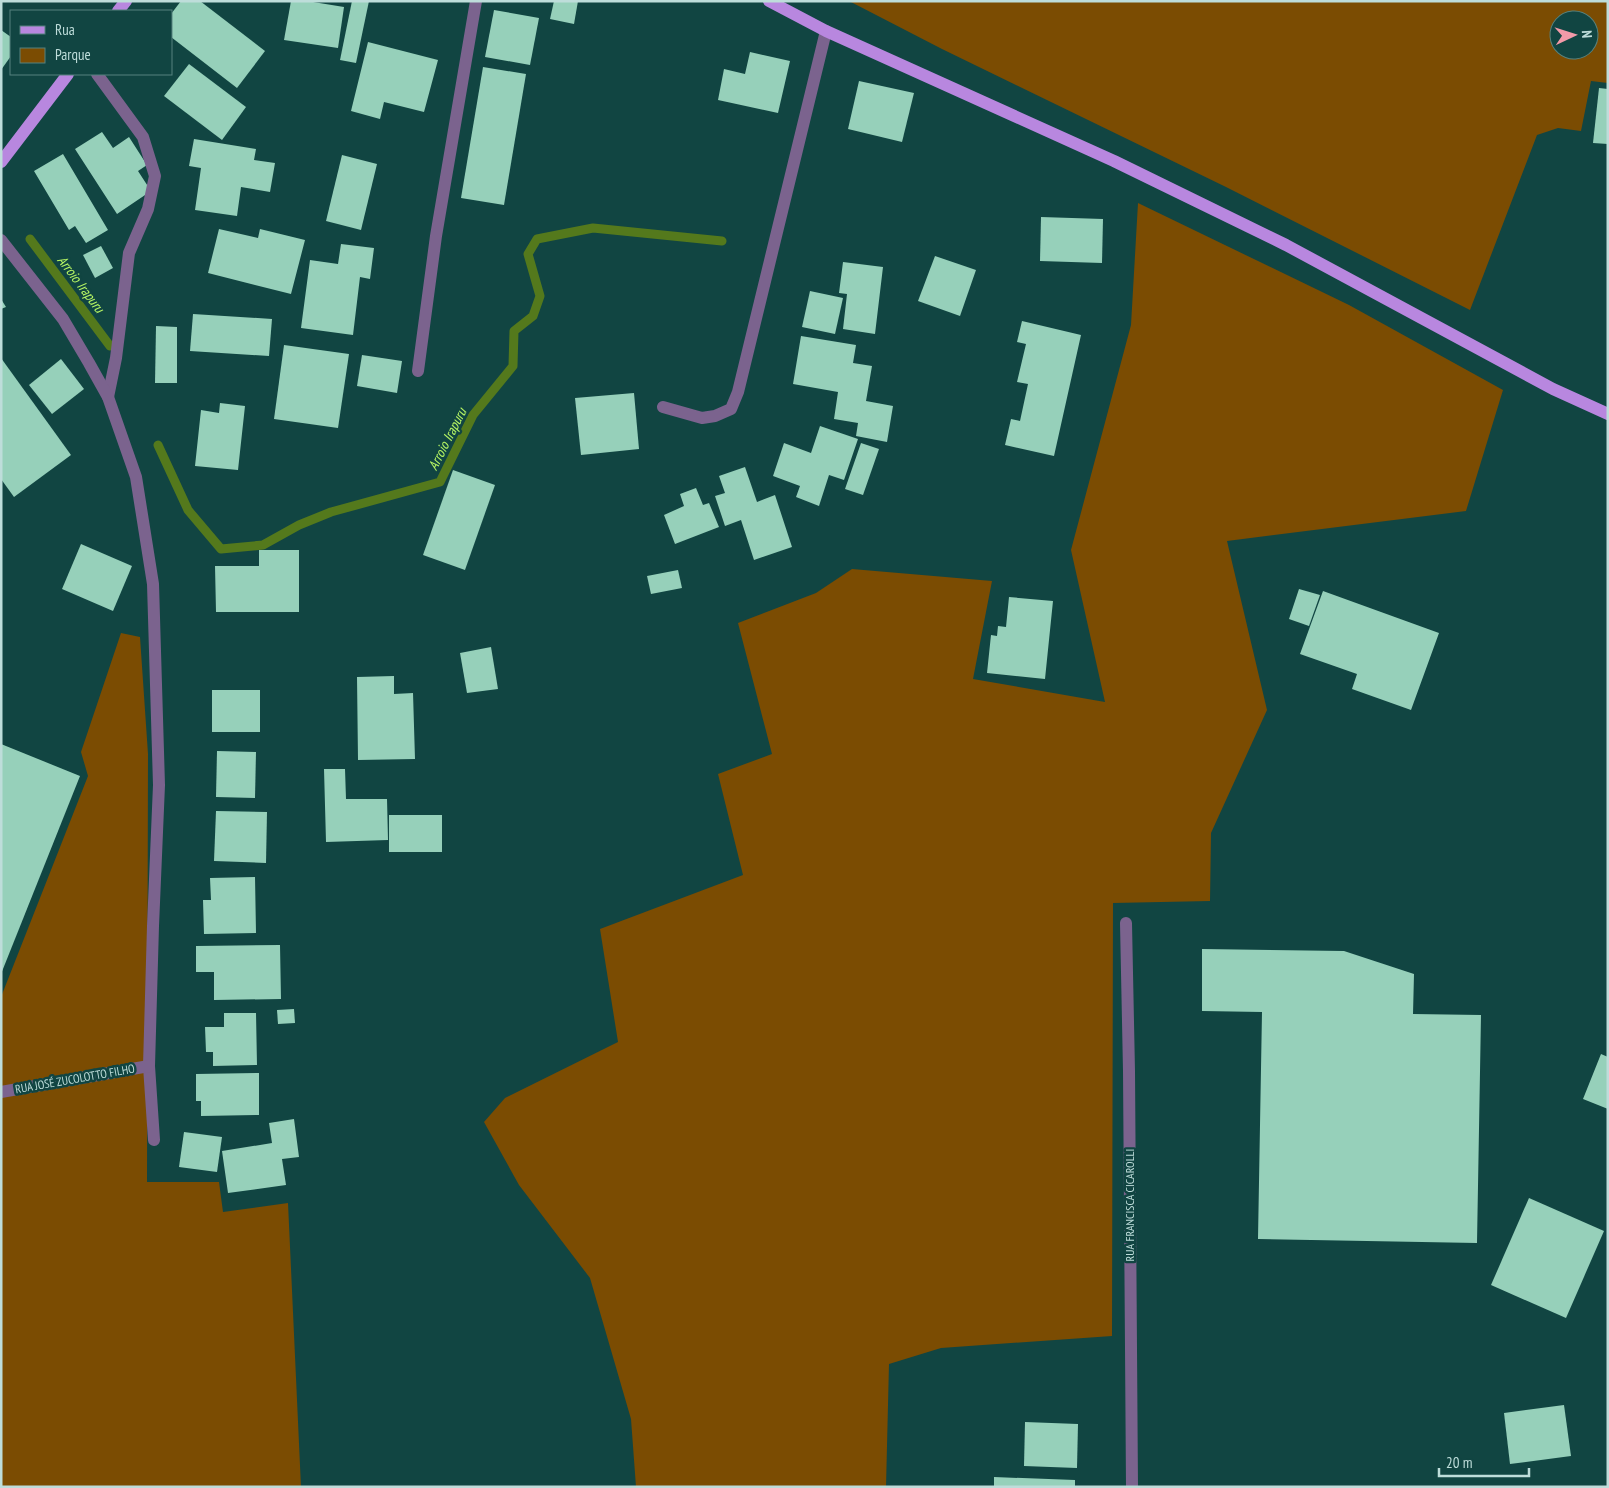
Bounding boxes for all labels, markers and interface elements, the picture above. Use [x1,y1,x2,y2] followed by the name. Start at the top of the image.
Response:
[10,10,172,75] legend
[1549,10,1599,60] north arrow
[55,20,75,39] text: Rua
[1578,30,1596,38] text: N
[55,45,91,64] text: Parque
[54,252,109,317] water label: Arroio Irapuru
[424,404,471,473] water label: Arroio Irapuru
[14,1061,136,1096] street label: RUA JOSÉ ZUCOLOTTO FILHO
[1122,1149,1137,1261] street label: RUA FRANCISCA CICAROLLI
[1439,1446,1529,1478] scale bar
[1446,1453,1472,1472] text: 20 m

